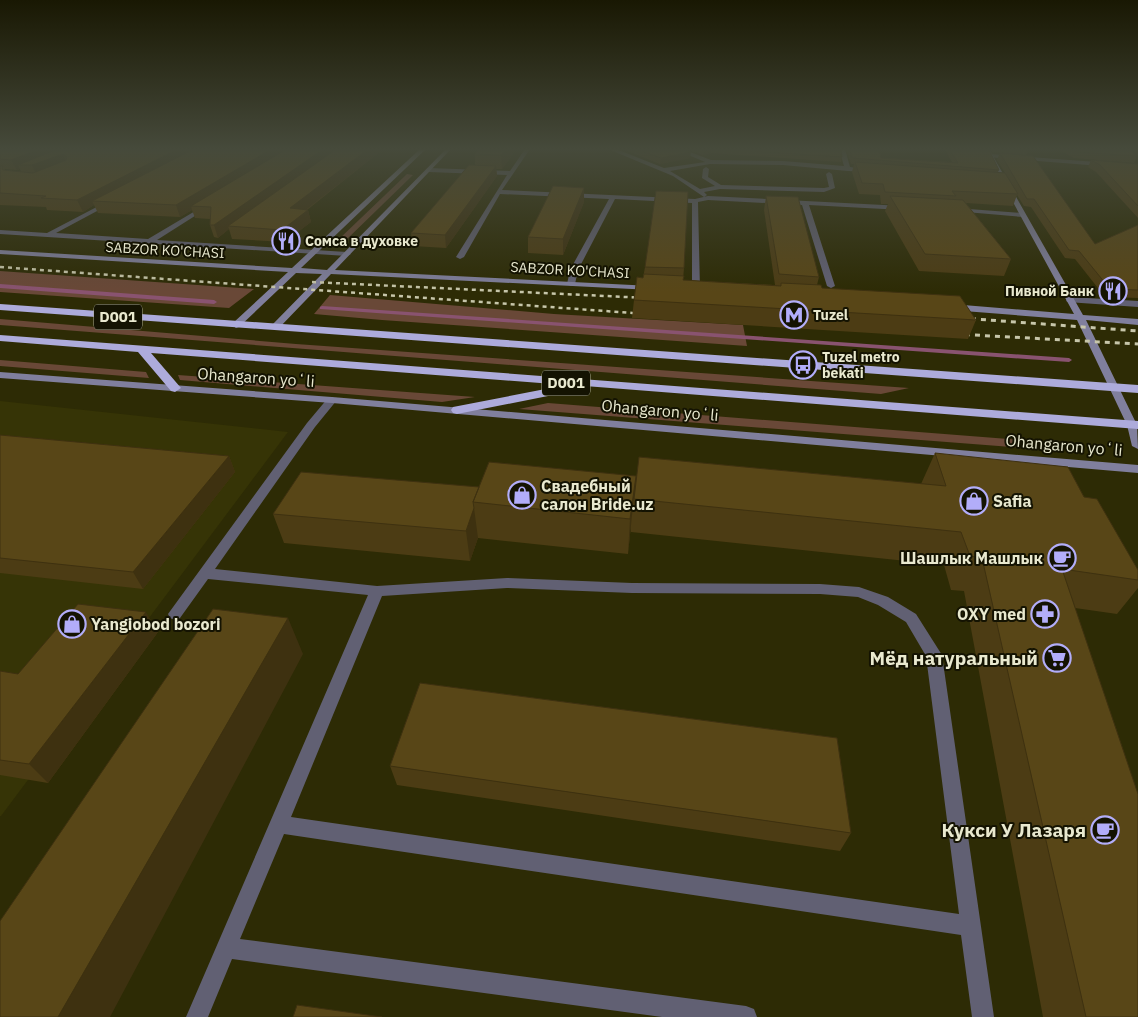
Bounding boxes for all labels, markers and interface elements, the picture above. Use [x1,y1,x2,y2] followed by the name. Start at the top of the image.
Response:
[271,226,301,256] restaurant icon: Сомса в духовке
[305,232,418,250] place label: Сомса в духовке
[105,238,225,262] street label: SABZOR KO'CHASI
[510,258,630,282] street label: SABZOR KO'CHASI
[1098,276,1128,306] restaurant icon: Пивной Банк
[1005,282,1094,300] place label: Пивной Банк
[779,300,809,330] metro station icon: Tuzel
[94,304,142,330] road number: D001
[813,306,848,324] place label: Tuzel
[822,348,900,382] place label: Tuzel metro bekati
[788,350,818,380] bus stop icon: Tuzel metro bekati
[197,363,315,391] street label: Ohangaron yoʻli
[542,370,590,396] road number: D001
[601,395,719,425] street label: Ohangaron yoʻli
[1005,430,1123,460] street label: Ohangaron yoʻli
[541,476,654,514] place label: Свадебный салон Bride.uz
[507,480,537,510] shop icon: Свадебный салон Bride.uz
[959,486,989,516] shop icon: Safia
[993,491,1032,511] place label: Safia
[1047,543,1077,573] cafe icon: Шашлык Машлык
[900,548,1043,568] place label: Шашлык Машлык
[1030,599,1060,629] pharmacy icon: OXY med
[957,604,1026,624] place label: OXY med
[57,609,87,639] shop icon: Yangiobod bozori
[91,614,220,634] place label: Yangiobod bozori
[1042,643,1072,673] supermarket icon: Мёд натуральный
[870,646,1038,670] place label: Мёд натуральный
[1090,815,1120,845] cafe icon: Кукси У Лазаря
[942,818,1086,842] place label: Кукси У Лазаря

